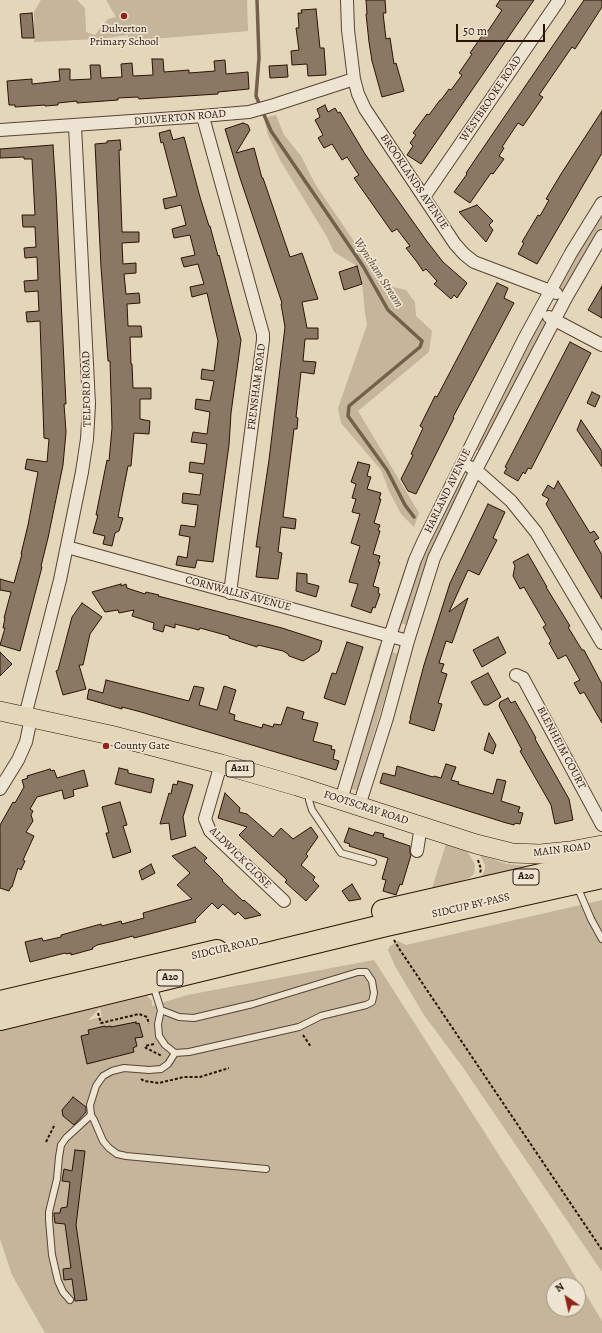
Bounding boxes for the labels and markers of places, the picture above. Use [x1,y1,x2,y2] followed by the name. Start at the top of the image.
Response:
[119,11,129,21] marker: Dulverton Primary School
[90,22,158,48] place label: Dulverton Primary School
[114,739,170,753] place label: County Gate
[101,741,111,751] marker: County Gate

